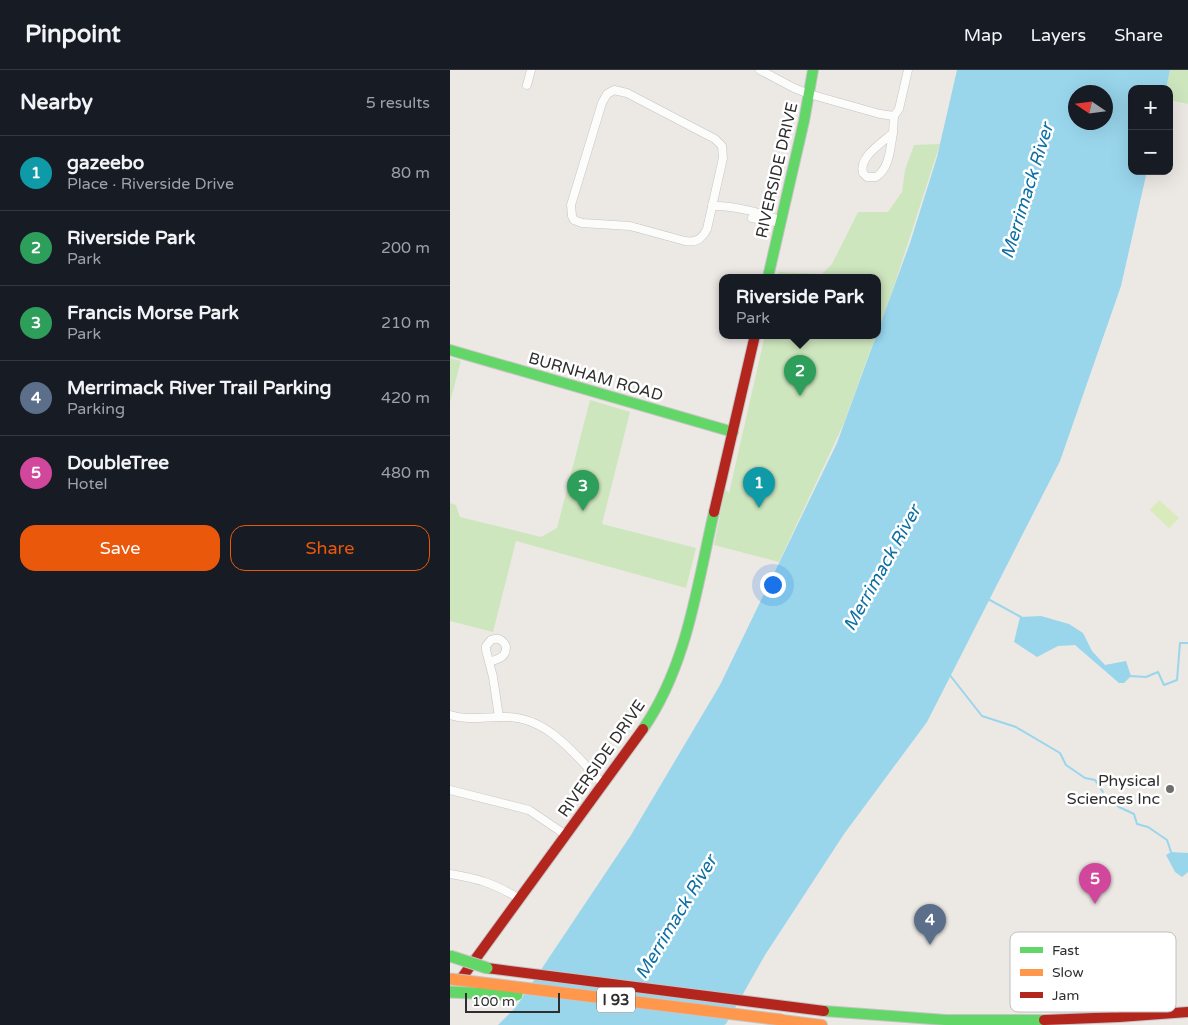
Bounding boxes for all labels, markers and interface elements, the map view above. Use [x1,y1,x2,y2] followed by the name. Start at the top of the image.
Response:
[25,20,121,49] text: Pinpoint
[964,24,1003,46] text: Map
[1031,24,1086,46] text: Layers
[1114,24,1163,46] text: Share
[1068,85,1113,130] north arrow
[1128,85,1173,175] map controls
[1128,85,1173,130] button: +
[20,90,93,115] text: Nearby
[366,93,430,113] text: 5 results
[752,100,802,240] street label: RIVERSIDE DRIVE
[996,119,1059,261] water label: Merrimack River
[1128,130,1173,175] button: −
[67,152,144,174] text: gazeebo
[31,163,41,183] text: 1
[391,163,430,183] text: 80 m
[67,174,234,194] text: Place · Riverside Drive
[67,227,195,249] text: Riverside Park
[31,238,41,258] text: 2
[381,238,430,258] text: 200 m
[67,249,101,269] text: Park
[719,274,881,339] popup
[736,286,864,308] text: Riverside Park
[67,302,239,324] text: Francis Morse Park
[736,308,770,328] text: Park
[31,313,41,333] text: 3
[381,313,430,333] text: 210 m
[67,324,101,344] text: Park
[526,348,665,406] street label: BURNHAM ROAD
[784,355,816,396] pin: 2
[67,377,332,399] text: Merrimack River Trail Parking
[31,388,41,408] text: 4
[381,388,430,408] text: 420 m
[67,399,125,419] text: Parking
[67,452,169,474] text: DoubleTree
[31,463,41,483] text: 5
[381,463,430,483] text: 480 m
[743,467,775,508] pin: 1
[567,470,599,511] pin: 3
[67,474,108,494] text: Hotel
[838,500,927,635] water label: Merrimack River
[20,525,220,571] button: Save
[230,525,430,571] button: Share
[760,572,786,598] your location
[554,696,650,821] street label: RIVERSIDE DRIVE
[1067,771,1160,809] place label: Physical Sciences Inc
[1164,783,1176,795] marker: Physical Sciences Inc
[630,849,723,983] water label: Merrimack River
[1079,863,1111,904] pin: 5
[914,904,946,945] pin: 4
[1010,932,1176,1012] legend
[1052,942,1080,959] text: Fast
[1052,964,1084,981] text: Slow
[1052,987,1079,1004] text: Jam
[597,988,635,1012] road number: I 93
[465,990,560,1013] scale bar
[472,993,515,1010] text: 100 m

